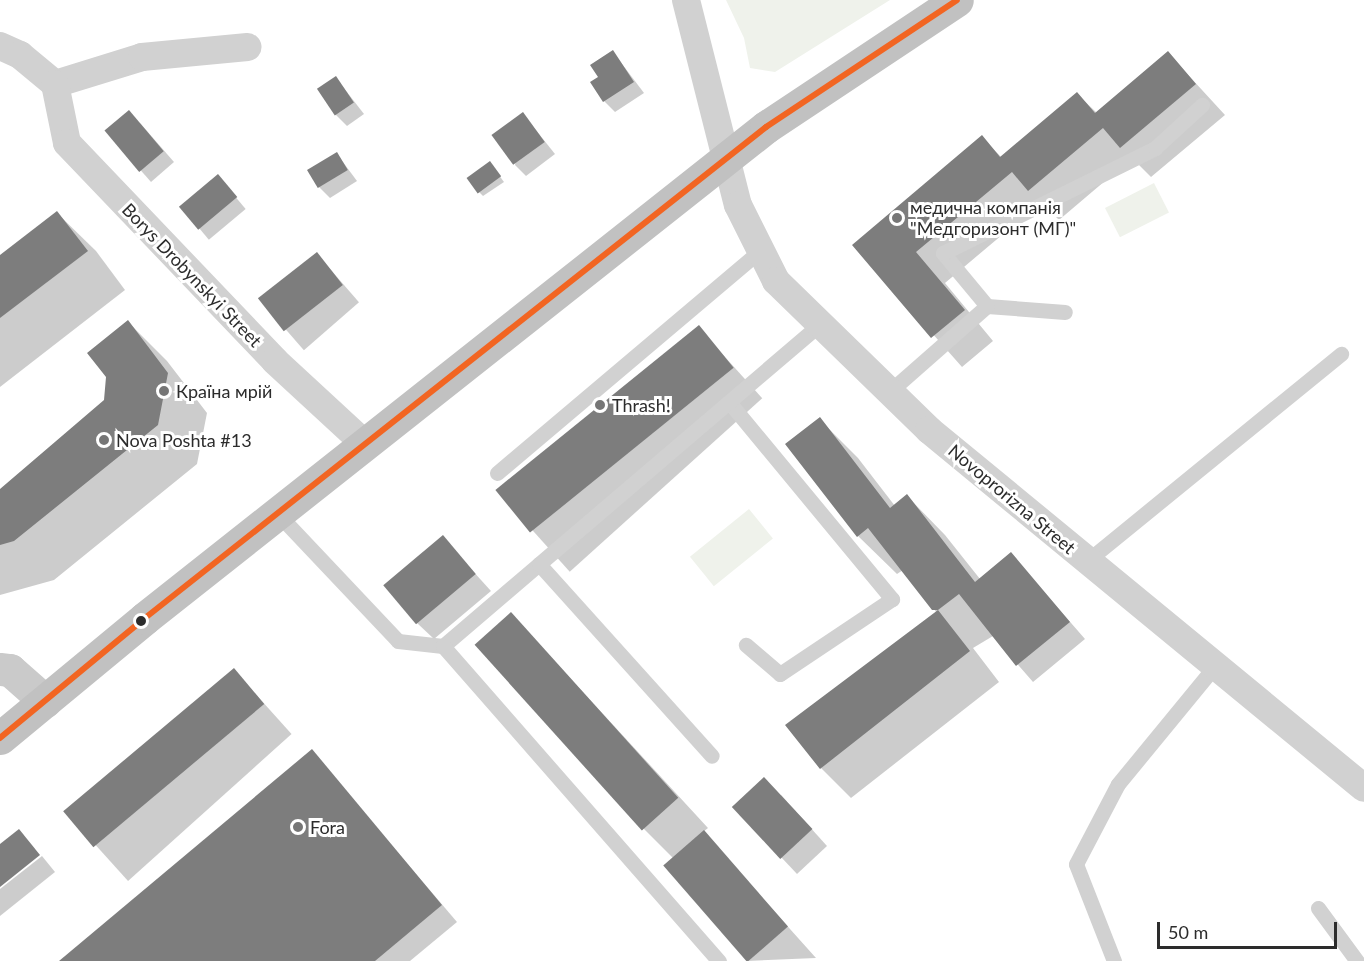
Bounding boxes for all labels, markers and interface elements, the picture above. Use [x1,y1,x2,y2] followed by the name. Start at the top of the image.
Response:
[910,197,1076,240] place label: медична компанія "Медгоризонт (МГ)"
[118,199,266,351] street label: Borys Drobynskyi Street
[888,209,906,227] marker: медична компанія "Медгоризонт (МГ)"
[176,380,272,402] place label: Країна мрій
[157,384,171,398] marker: Країна мрій
[612,394,671,416] place label: Thrash!
[593,398,607,412] marker: Thrash!
[116,429,252,451] place label: Nova Poshta #13
[97,433,111,447] marker: Nova Poshta #13
[944,440,1080,558] street label: Novoprorizna Street
[135,615,147,627] unlabelled marker
[310,816,345,838] place label: Fora
[291,820,305,834] marker: Fora
[1160,910,1340,948] scale bar
[1168,921,1208,943] text: 50 m

